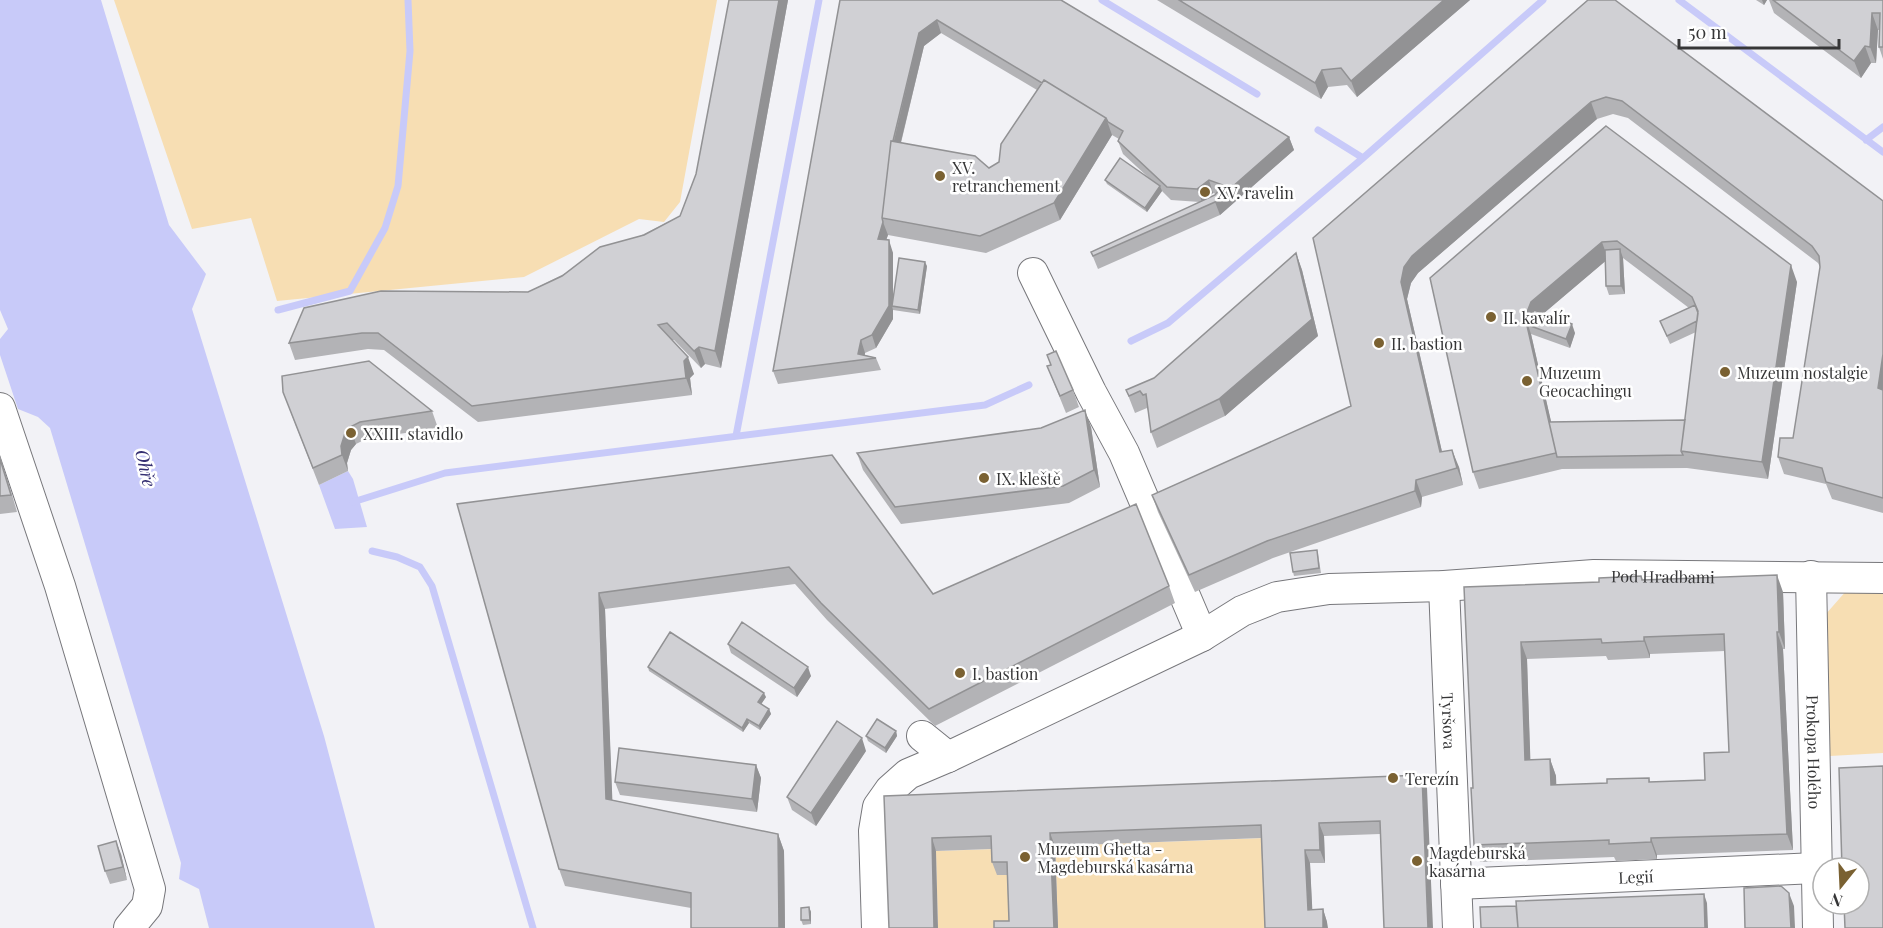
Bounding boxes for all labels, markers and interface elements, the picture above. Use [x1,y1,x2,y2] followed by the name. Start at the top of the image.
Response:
[1679,12,1840,50] scale bar
[1688,20,1727,44] text: 50 m
[952,157,1060,196] place label: XV. retranchement
[933,169,947,183] marker: XV. retranchement
[1217,182,1294,203] place label: XV. ravelin
[1198,185,1212,199] marker: XV. ravelin
[1503,307,1570,328] place label: II. kavalír
[1484,310,1498,324] marker: II. kavalír
[1391,333,1463,354] place label: II. bastion
[1372,336,1386,350] marker: II. bastion
[1539,362,1632,401] place label: Muzeum Geocachingu
[1737,362,1868,383] place label: Muzeum nostalgie
[1718,365,1732,379] marker: Muzeum nostalgie
[1520,374,1534,388] marker: Muzeum Geocachingu
[363,423,464,444] place label: XXIII. stavidlo
[344,426,358,440] marker: XXIII. stavidlo
[130,447,162,489] water label: Ohře
[996,468,1061,489] place label: IX. kleště
[977,471,991,485] marker: IX. kleště
[1611,565,1715,587] street label: Pod Hradbami
[972,663,1039,684] place label: I. bastion
[953,666,967,680] marker: I. bastion
[1438,692,1461,750] street label: Tyršova
[1803,695,1826,809] street label: Prokopa Holého
[1405,768,1460,789] place label: Terezín
[1386,771,1400,785] marker: Terezín
[1037,838,1193,877] place label: Muzeum Ghetta - Magdeburská kasárna
[1429,842,1526,881] place label: Magdeburská kasárna
[1018,850,1032,864] marker: Muzeum Ghetta - Magdeburská kasárna
[1410,854,1424,868] marker: Magdeburská kasárna
[1811,856,1871,916] north arrow
[1618,865,1654,887] street label: Legií
[1827,889,1845,913] text: N

